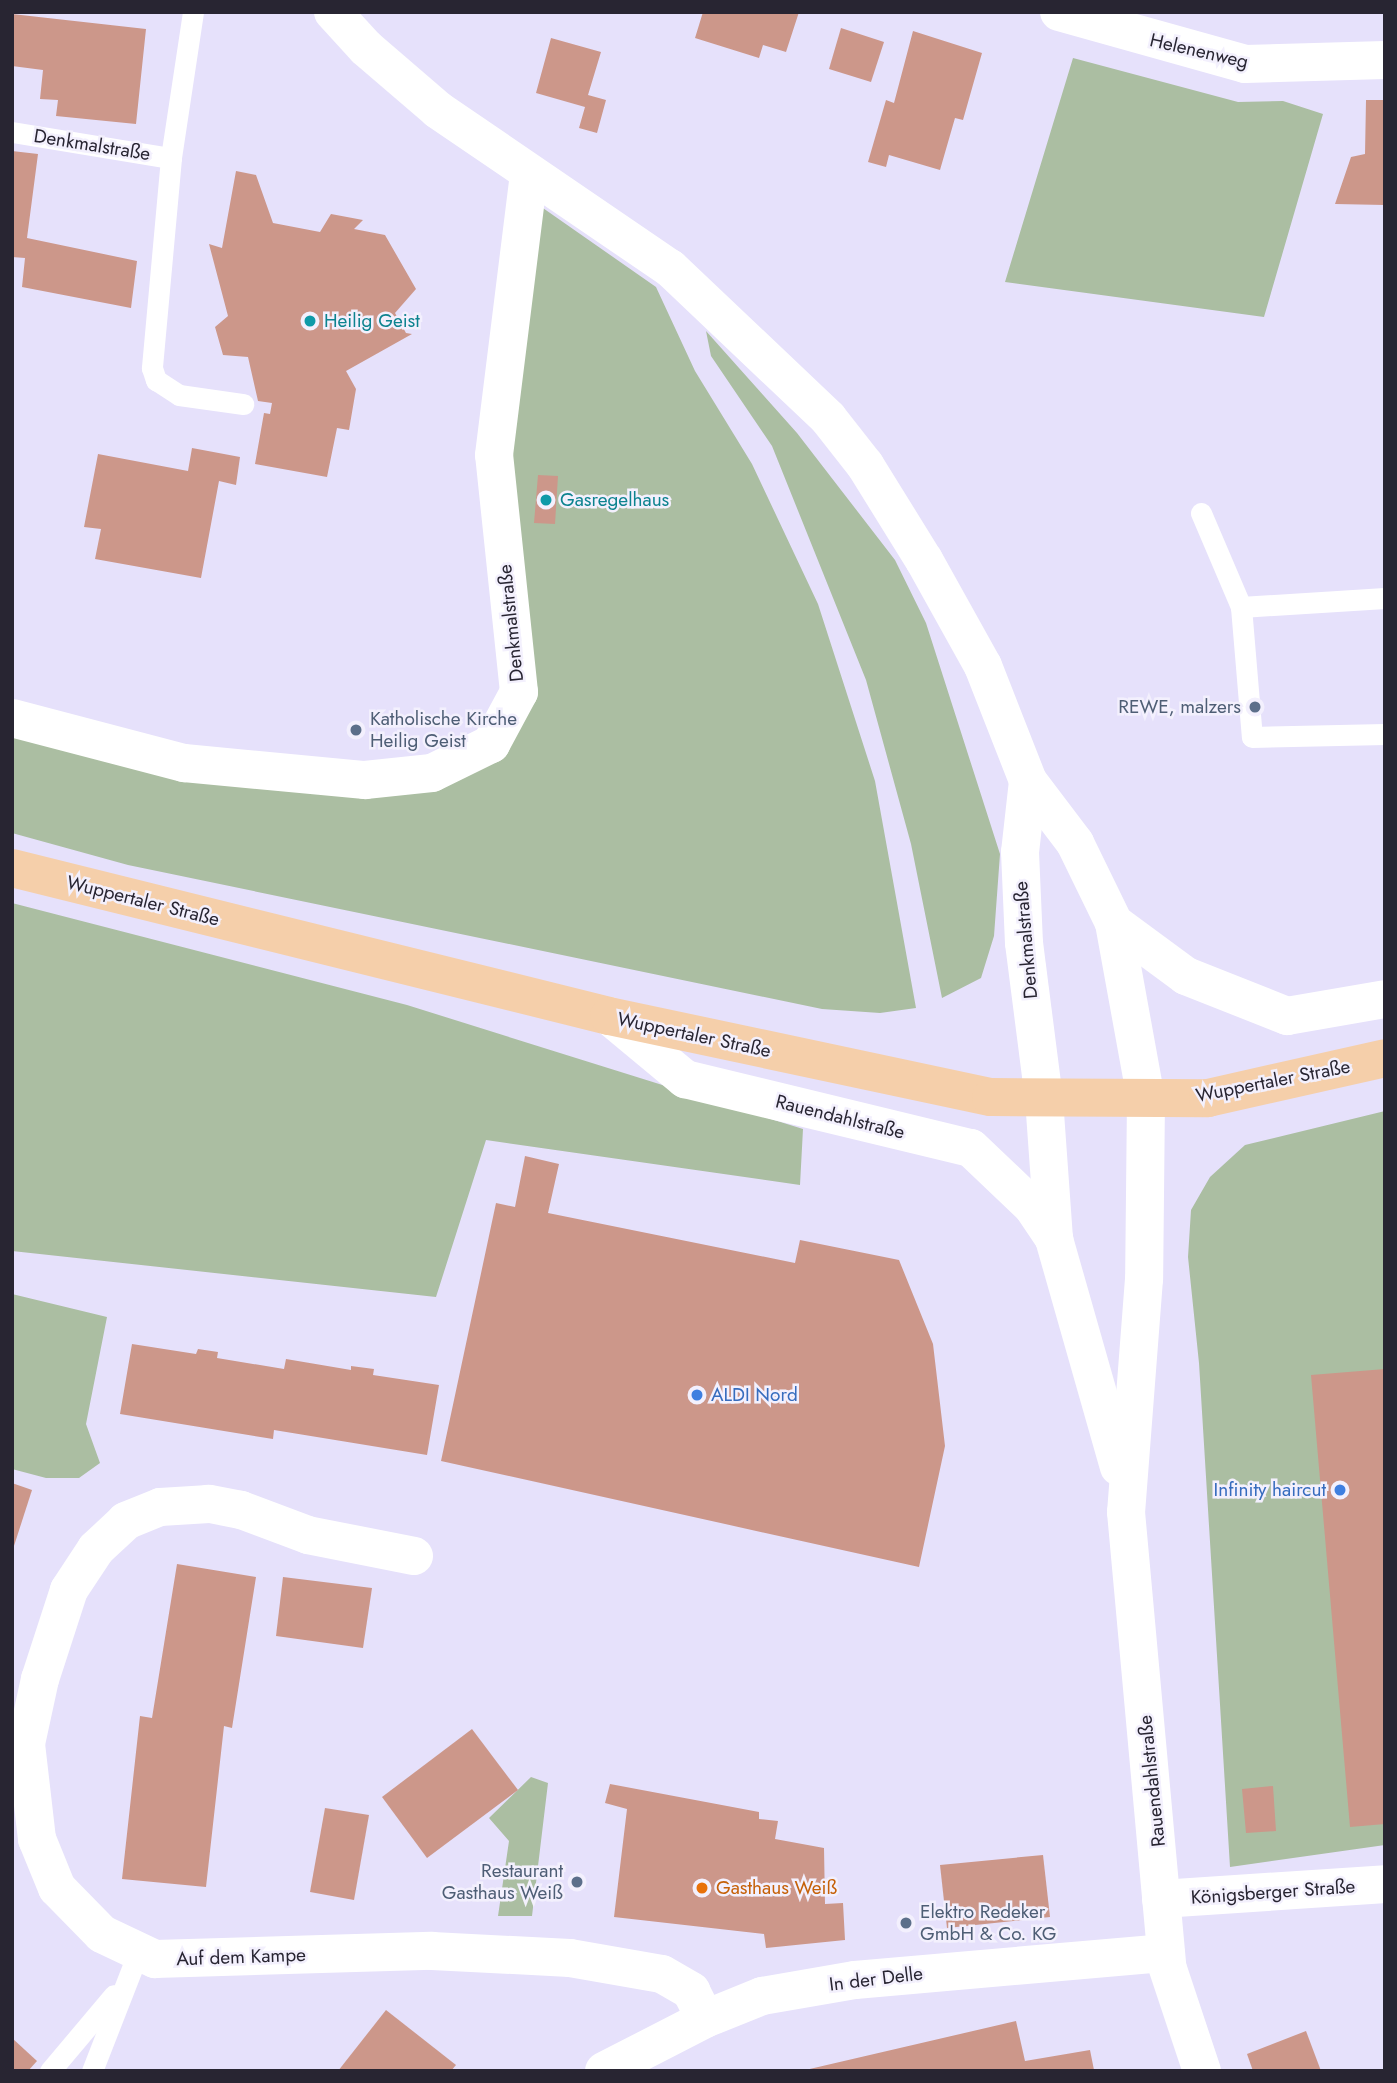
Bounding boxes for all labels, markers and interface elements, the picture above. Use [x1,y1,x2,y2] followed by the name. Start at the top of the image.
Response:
[1148,29,1250,73] street label: Helenenweg
[32,125,152,165] street label: Denkmalstraße
[324,310,420,332] place label: Heilig Geist
[302,313,318,329] marker: Heilig Geist
[560,489,669,511] place label: Gasregelhaus
[538,492,554,508] marker: Gasregelhaus
[494,563,528,683] street label: Denkmalstraße
[1118,696,1241,718] place label: REWE, malzers
[1247,699,1263,715] marker: REWE, malzers
[370,708,517,752] place label: Katholische Kirche Heilig Geist
[348,722,364,738] marker: Katholische Kirche Heilig Geist
[64,871,222,931] street label: Wuppertaler Straße
[1010,880,1042,1000] street label: Denkmalstraße
[615,1008,773,1062] street label: Wuppertaler Straße
[1194,1055,1352,1107] street label: Wuppertaler Straße
[773,1090,907,1144] street label: Rauendahlstraße
[711,1384,798,1406] place label: ALDI Nord
[689,1387,705,1403] marker: ALDI Nord
[1214,1479,1326,1501] place label: Infinity haircut
[1332,1482,1348,1498] marker: Infinity haircut
[1134,1714,1170,1848] street label: Rauendahlstraße
[442,1860,563,1904] place label: Restaurant Gasthaus Weiß
[569,1874,585,1890] marker: Restaurant Gasthaus Weiß
[1190,1875,1356,1909] street label: Königsberger Straße
[716,1877,837,1899] place label: Gasthaus Weiß
[694,1880,710,1896] marker: Gasthaus Weiß
[920,1901,1057,1945] place label: Elektro Redeker GmbH & Co. KG
[898,1915,914,1931] marker: Elektro Redeker GmbH & Co. KG
[176,1943,306,1971] street label: Auf dem Kampe
[828,1962,924,1996] street label: In der Delle

